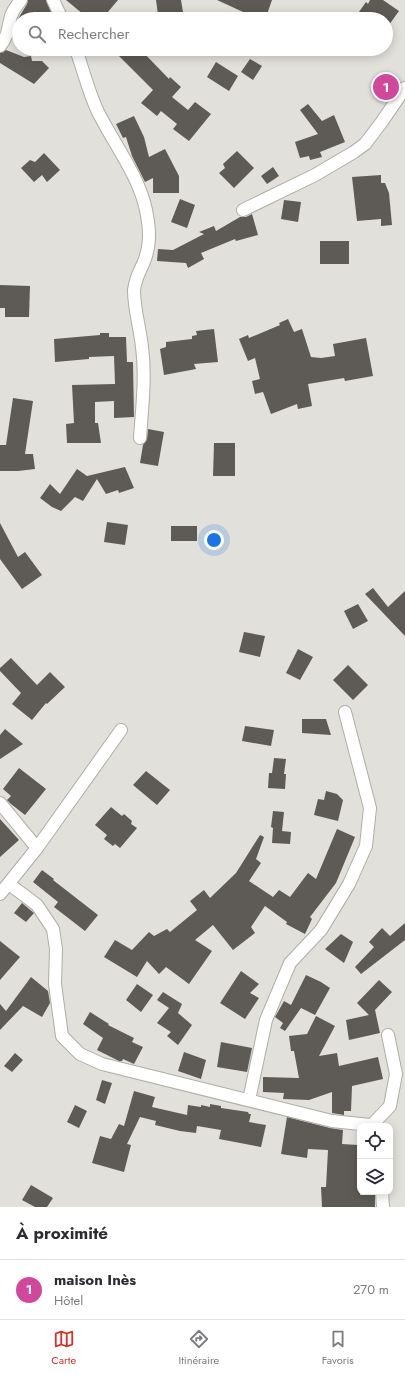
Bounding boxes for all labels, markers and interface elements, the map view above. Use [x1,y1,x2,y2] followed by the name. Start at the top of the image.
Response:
[12,12,393,56] search box
[26,23,48,45] icon: search
[58,23,130,45] text: Rechercher
[373,72,399,102] pin: 1
[204,530,224,550] your location
[357,1123,393,1195] map controls
[357,1123,393,1159] button: locate
[357,1159,393,1195] button: layers
[16,1221,108,1245] text: À proximité
[54,1269,136,1291] text: maison Inès
[26,1280,32,1299] text: 1
[353,1280,389,1299] text: 270 m
[54,1291,83,1310] text: Hôtel
[51,1328,76,1368] tab: Carte
[178,1328,219,1368] tab: Itinéraire
[322,1328,354,1368] tab: Favoris

